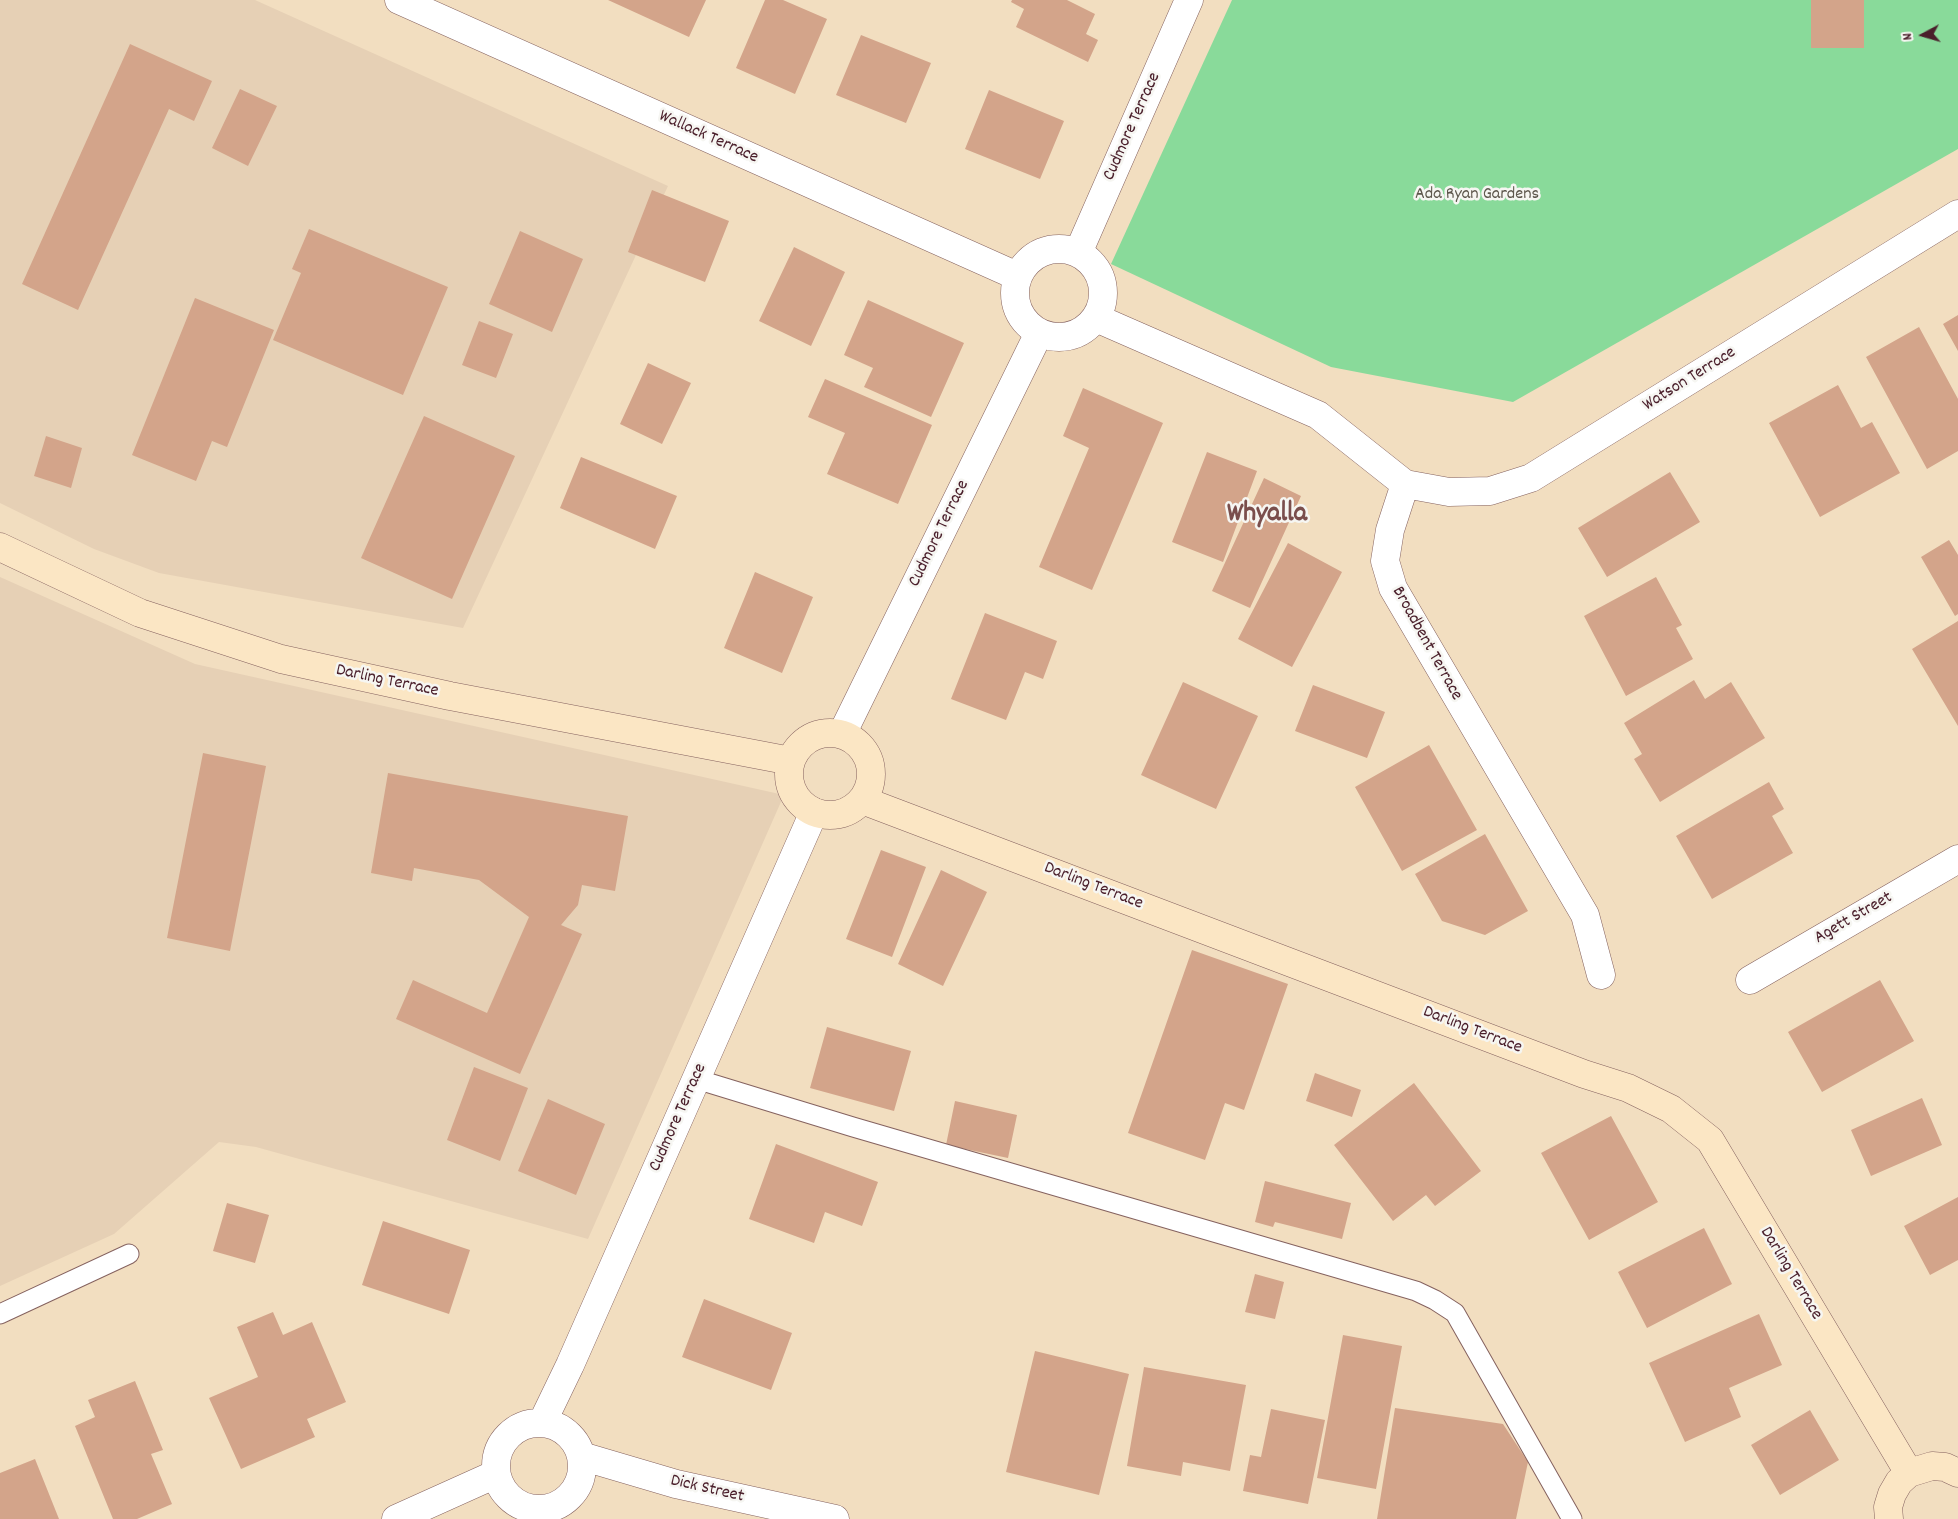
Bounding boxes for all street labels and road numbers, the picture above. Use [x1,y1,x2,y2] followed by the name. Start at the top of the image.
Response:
[1099,70,1167,184] street label: Cudmore Terrace
[655,106,761,170] street label: Wallack Terrace
[1640,343,1740,417] street label: Watson Terrace
[905,477,975,591] street label: Cudmore Terrace
[1386,583,1466,705] street label: Broadbent Terrace
[334,661,440,703] street label: Darling Terrace
[1040,858,1146,916] street label: Darling Terrace
[1811,888,1897,950] street label: Agett Street
[1419,1002,1525,1060] street label: Darling Terrace
[645,1061,713,1175] street label: Cudmore Terrace
[1754,1224,1826,1324] street label: Darling Terrace
[668,1471,746,1509] street label: Dick Street

